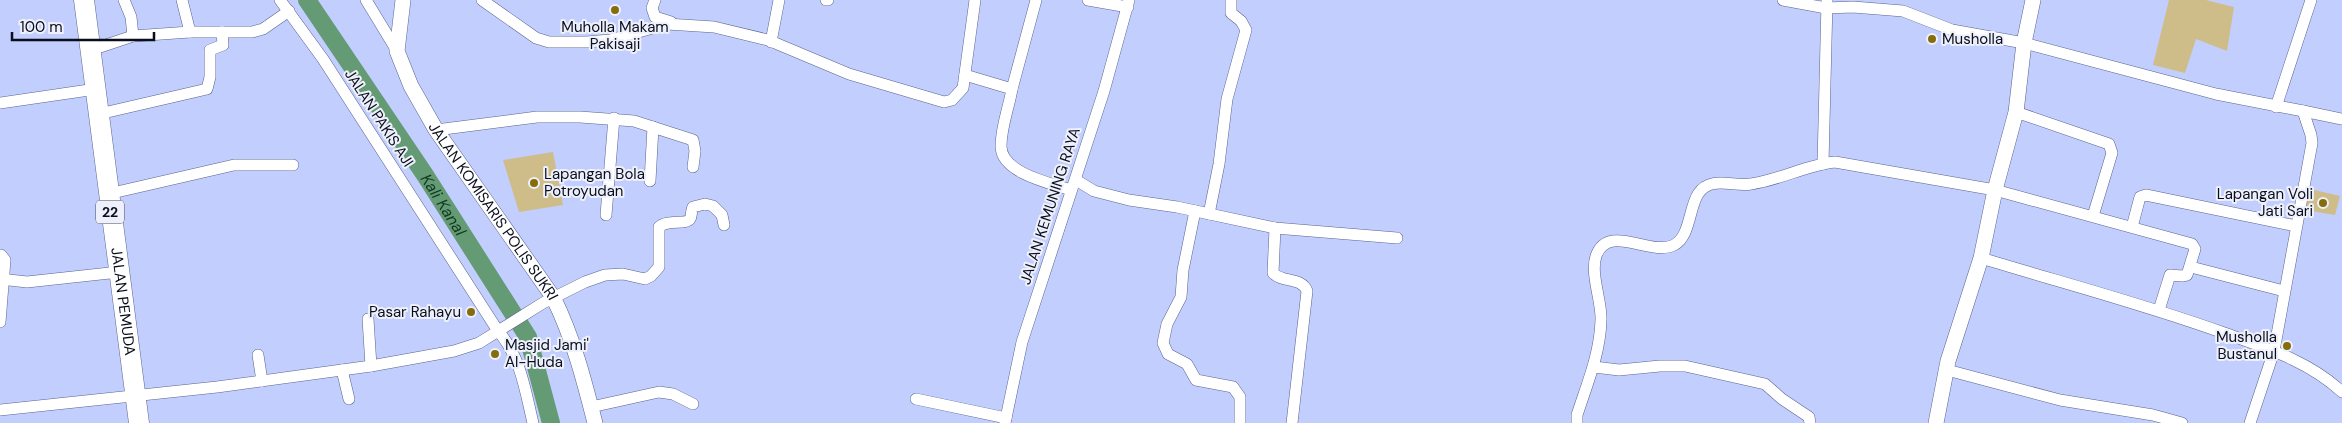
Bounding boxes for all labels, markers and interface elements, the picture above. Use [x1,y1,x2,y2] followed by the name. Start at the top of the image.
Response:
[609,4,621,16] marker: Muholla Makam Pakisaji
[12,10,155,42] scale bar
[20,17,63,37] text: 100 m
[561,17,669,54] place label: Muholla Makam Pakisaji
[1942,29,2003,49] place label: Musholla
[1926,33,1938,45] marker: Musholla
[340,65,418,171] street label: JALAN PAKIS AJI
[424,119,563,303] street label: JALAN KOMISARIS POLIS SUKRI
[1015,125,1085,287] street label: JALAN KEMUNING RAYA
[544,164,645,201] place label: Lapangan Bola Potroyudan
[416,170,471,240] water label: Kali Kanal
[528,177,540,189] marker: Lapangan Bola Potroyudan
[2217,184,2313,221] place label: Lapangan Voli Jati Sari
[2317,197,2329,209] marker: Lapangan Voli Jati Sari
[96,200,124,223] road number: 22
[106,246,140,357] street label: JALAN PEMUDA
[369,302,461,322] place label: Pasar Rahayu
[465,306,477,318] marker: Pasar Rahayu
[2216,327,2277,364] place label: Musholla Bustanul
[505,335,589,372] place label: Masjid Jami' Al-Huda
[2281,340,2293,352] marker: Musholla Bustanul
[489,348,501,360] marker: Masjid Jami' Al-Huda

